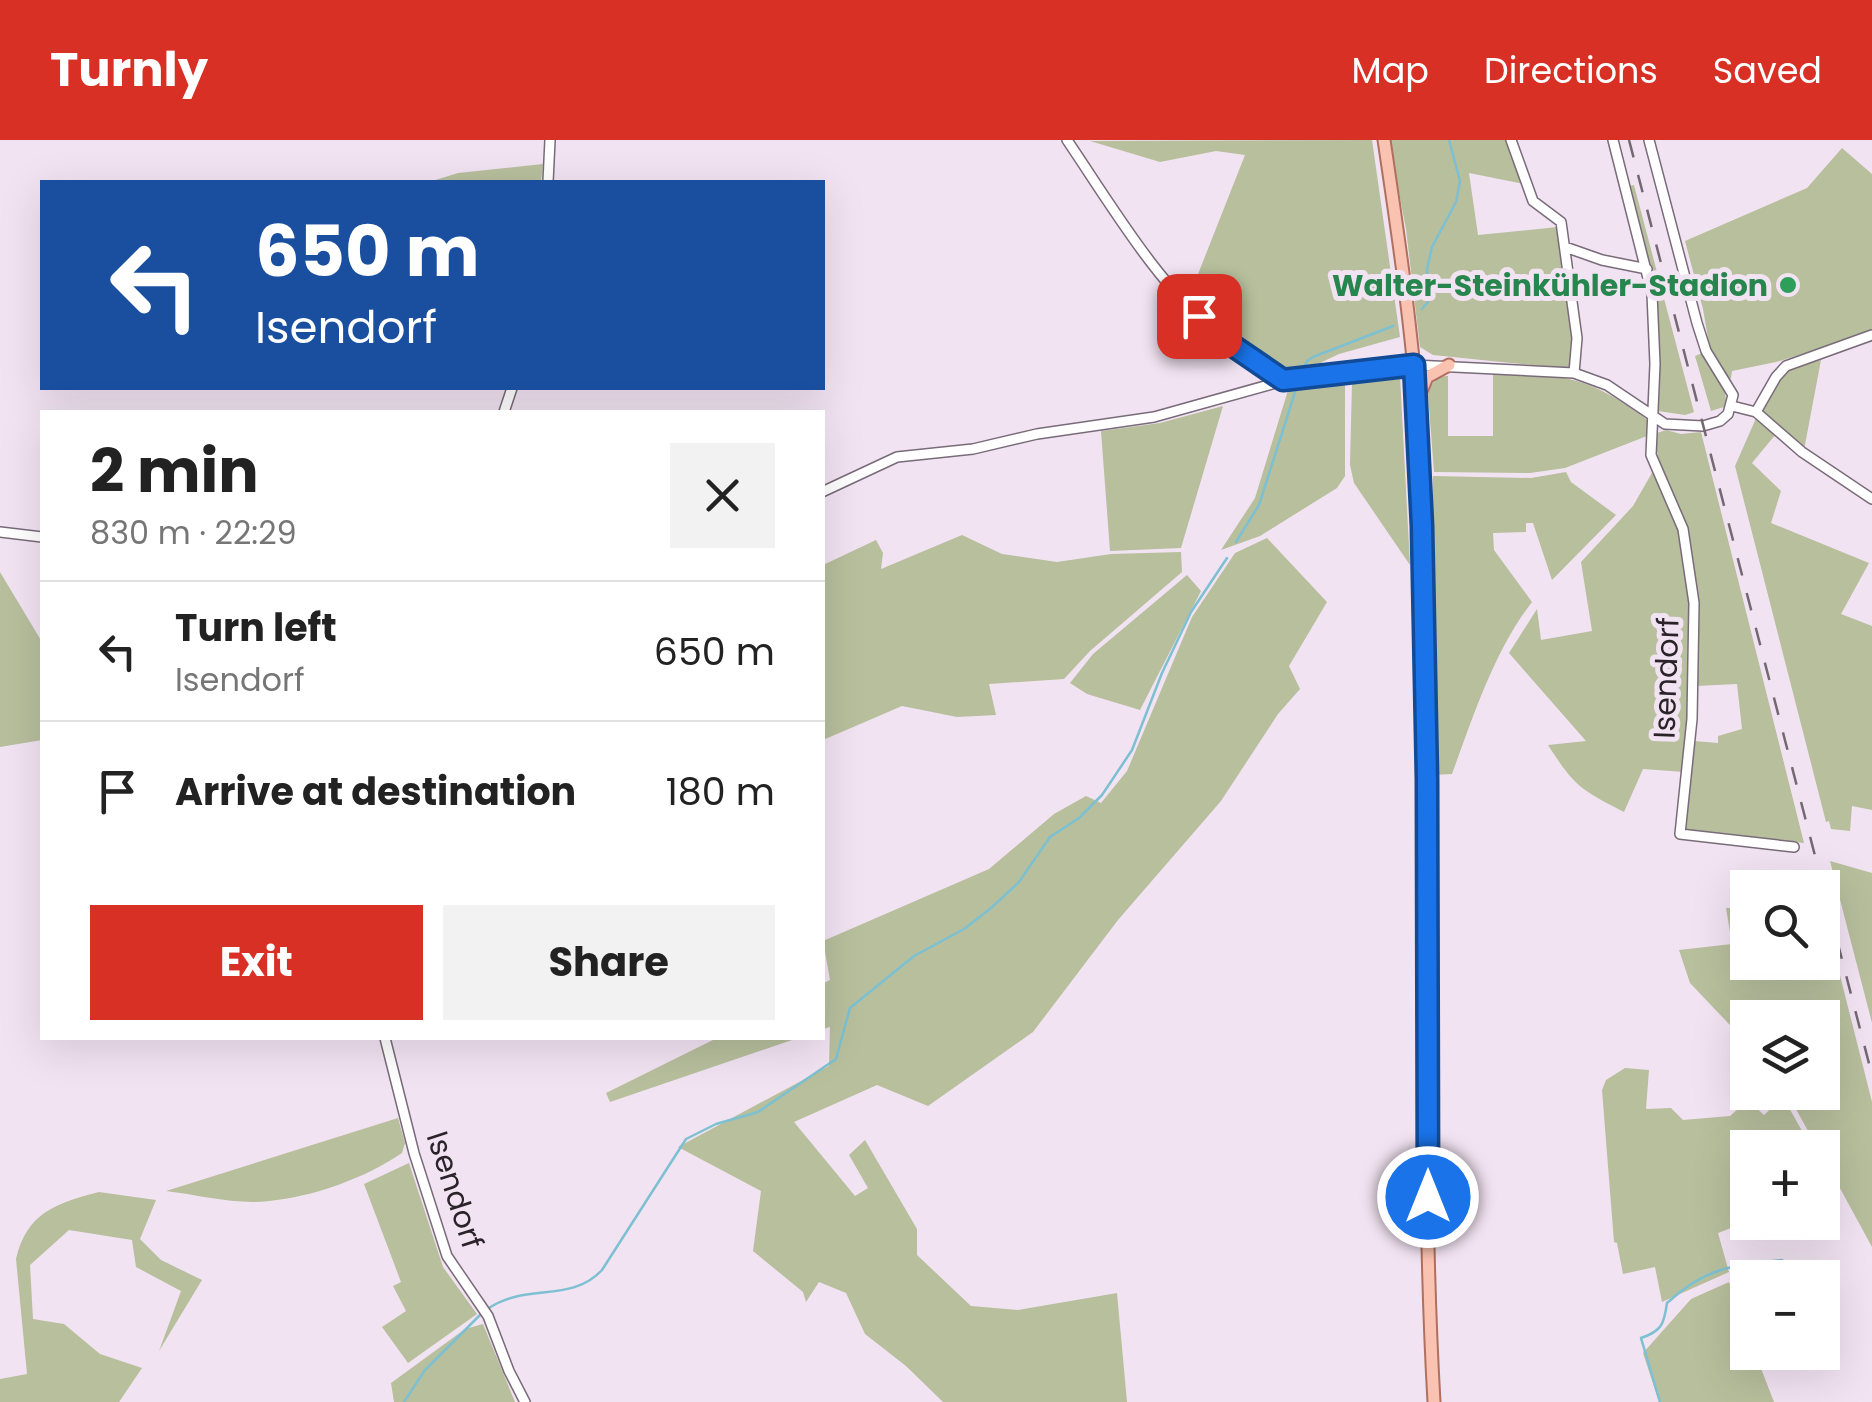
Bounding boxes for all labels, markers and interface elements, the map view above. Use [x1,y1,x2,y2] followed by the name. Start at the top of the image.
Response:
[50,36,208,103] text: Turnly
[1352,46,1429,95] text: Map
[1484,46,1658,95] text: Directions
[1713,46,1822,95] text: Saved
[255,202,480,301] text: 650 m
[90,220,220,350] icon: left
[1332,264,1768,307] place label: Walter-Steinkühler-Stadion
[1157,274,1242,359] pin
[1777,274,1799,296] marker: Walter-Steinkühler-Stadion
[1172,289,1227,344] icon: arrive
[255,296,437,359] text: Isendorf
[90,429,259,513] text: 2 min
[670,443,775,548] button: close
[90,510,297,555] text: 830 m · 22:29
[175,601,337,654] text: Turn left
[1642,617,1690,739] street label: Isendorf
[90,624,145,679] icon: left
[654,625,775,678] text: 650 m
[175,657,304,702] text: Isendorf
[90,764,145,819] icon: arrive
[175,765,576,818] text: Arrive at destination
[666,765,775,818] text: 180 m
[1730,870,1840,1370] map controls
[1730,870,1840,980] button: search
[90,905,423,1020] button: Exit
[443,905,775,1020] button: Share
[1730,1000,1840,1110] button: layers
[416,1126,494,1254] street label: Isendorf
[1730,1130,1840,1240] button: +
[1376,1145,1480,1249] position arrow
[1730,1260,1840,1370] button: −

